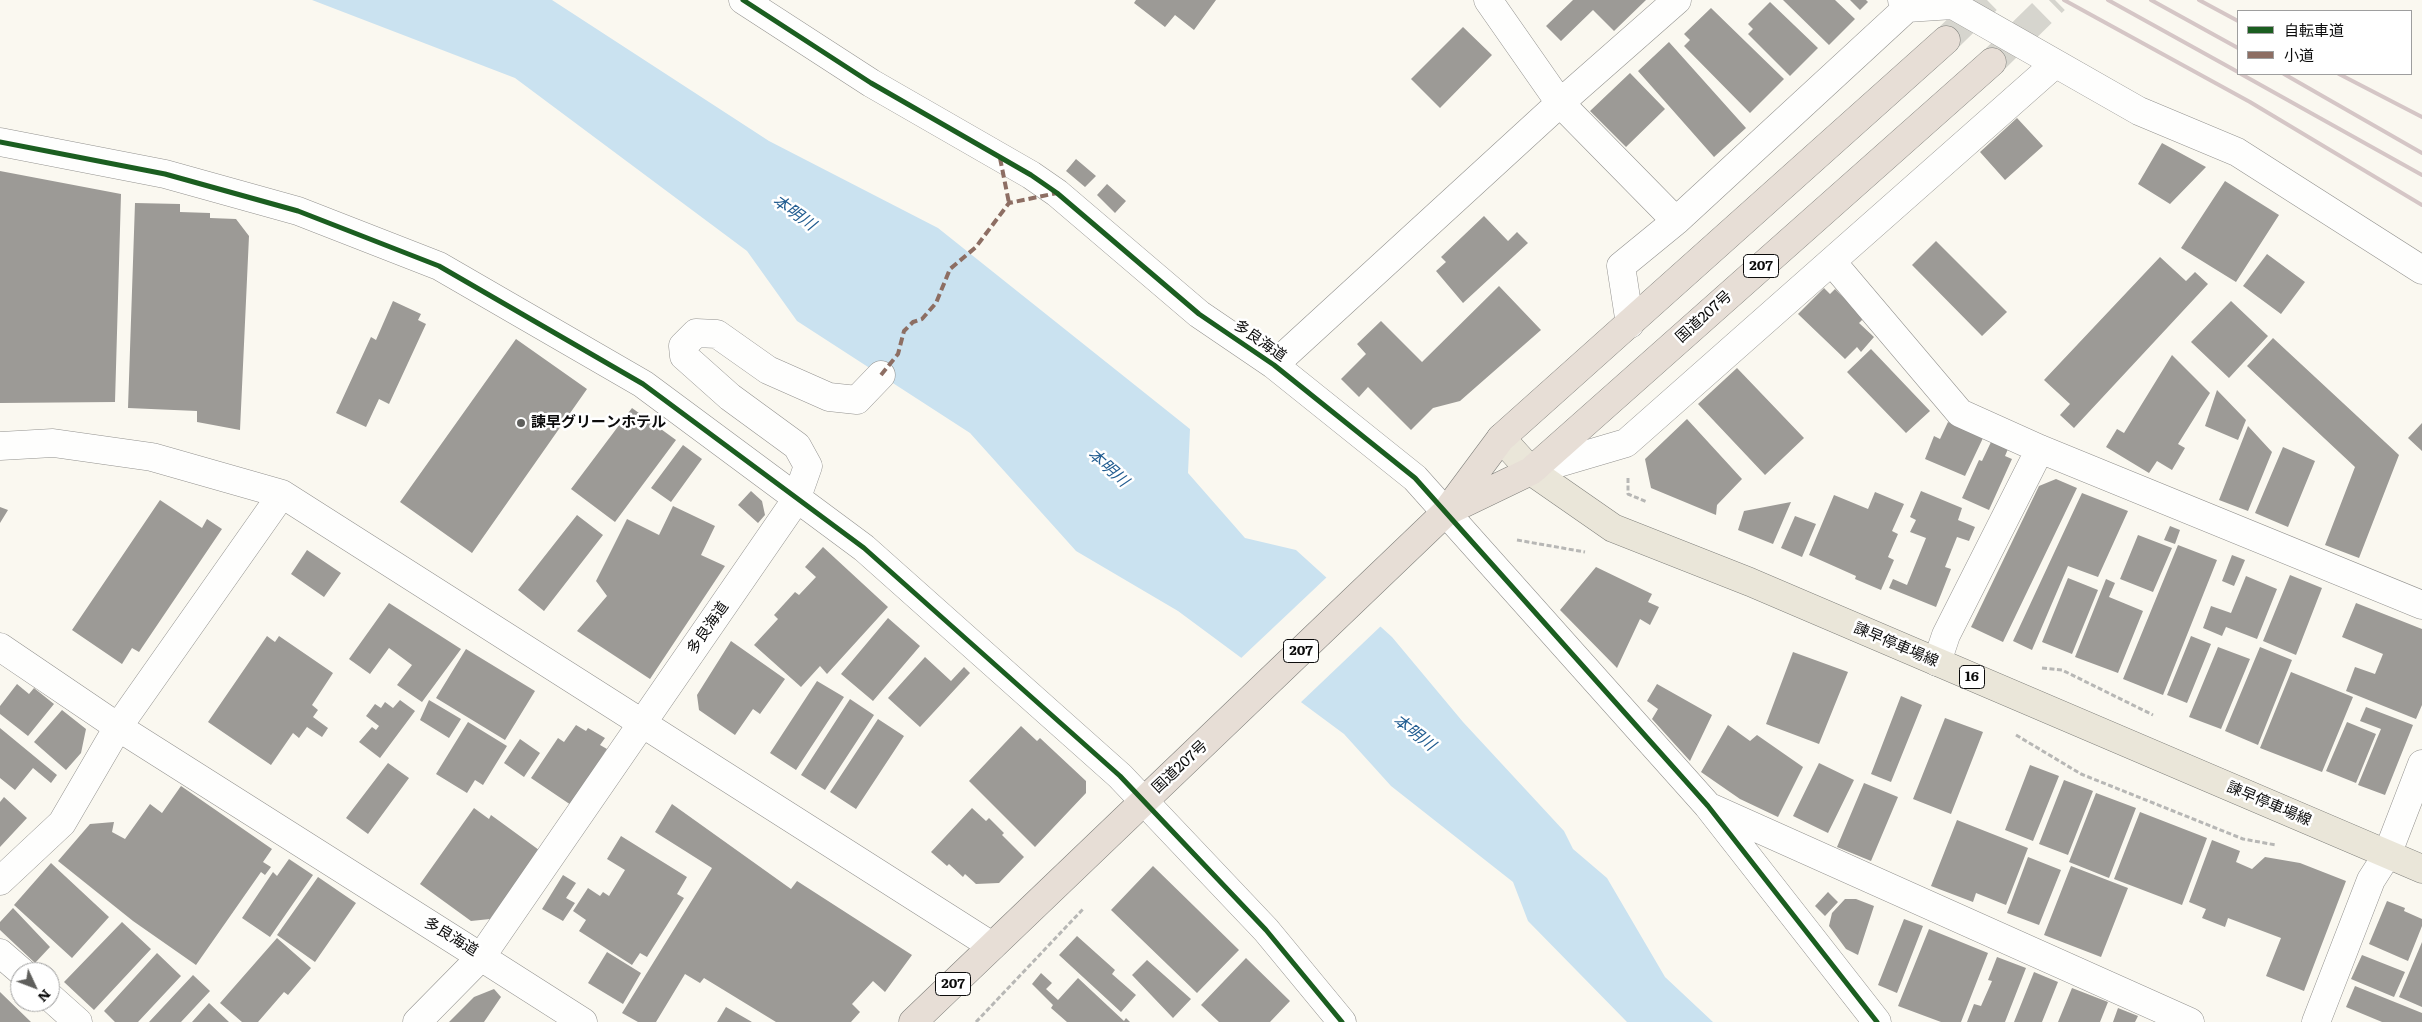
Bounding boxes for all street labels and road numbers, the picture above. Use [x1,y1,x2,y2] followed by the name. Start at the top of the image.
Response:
[1744,255,1778,278] road number: 207
[1672,287,1736,347] street label: 国道207号
[1230,316,1290,366] street label: 多良海道
[683,598,733,658] street label: 多良海道
[1851,619,1941,671] street label: 諫早停車場線
[1284,640,1318,662] road number: 207
[1960,666,1984,689] road number: 16
[1149,737,1211,797] street label: 国道207号
[2224,778,2314,830] street label: 諫早停車場線
[421,914,481,960] street label: 多良海道
[936,972,970,996] road number: 207

